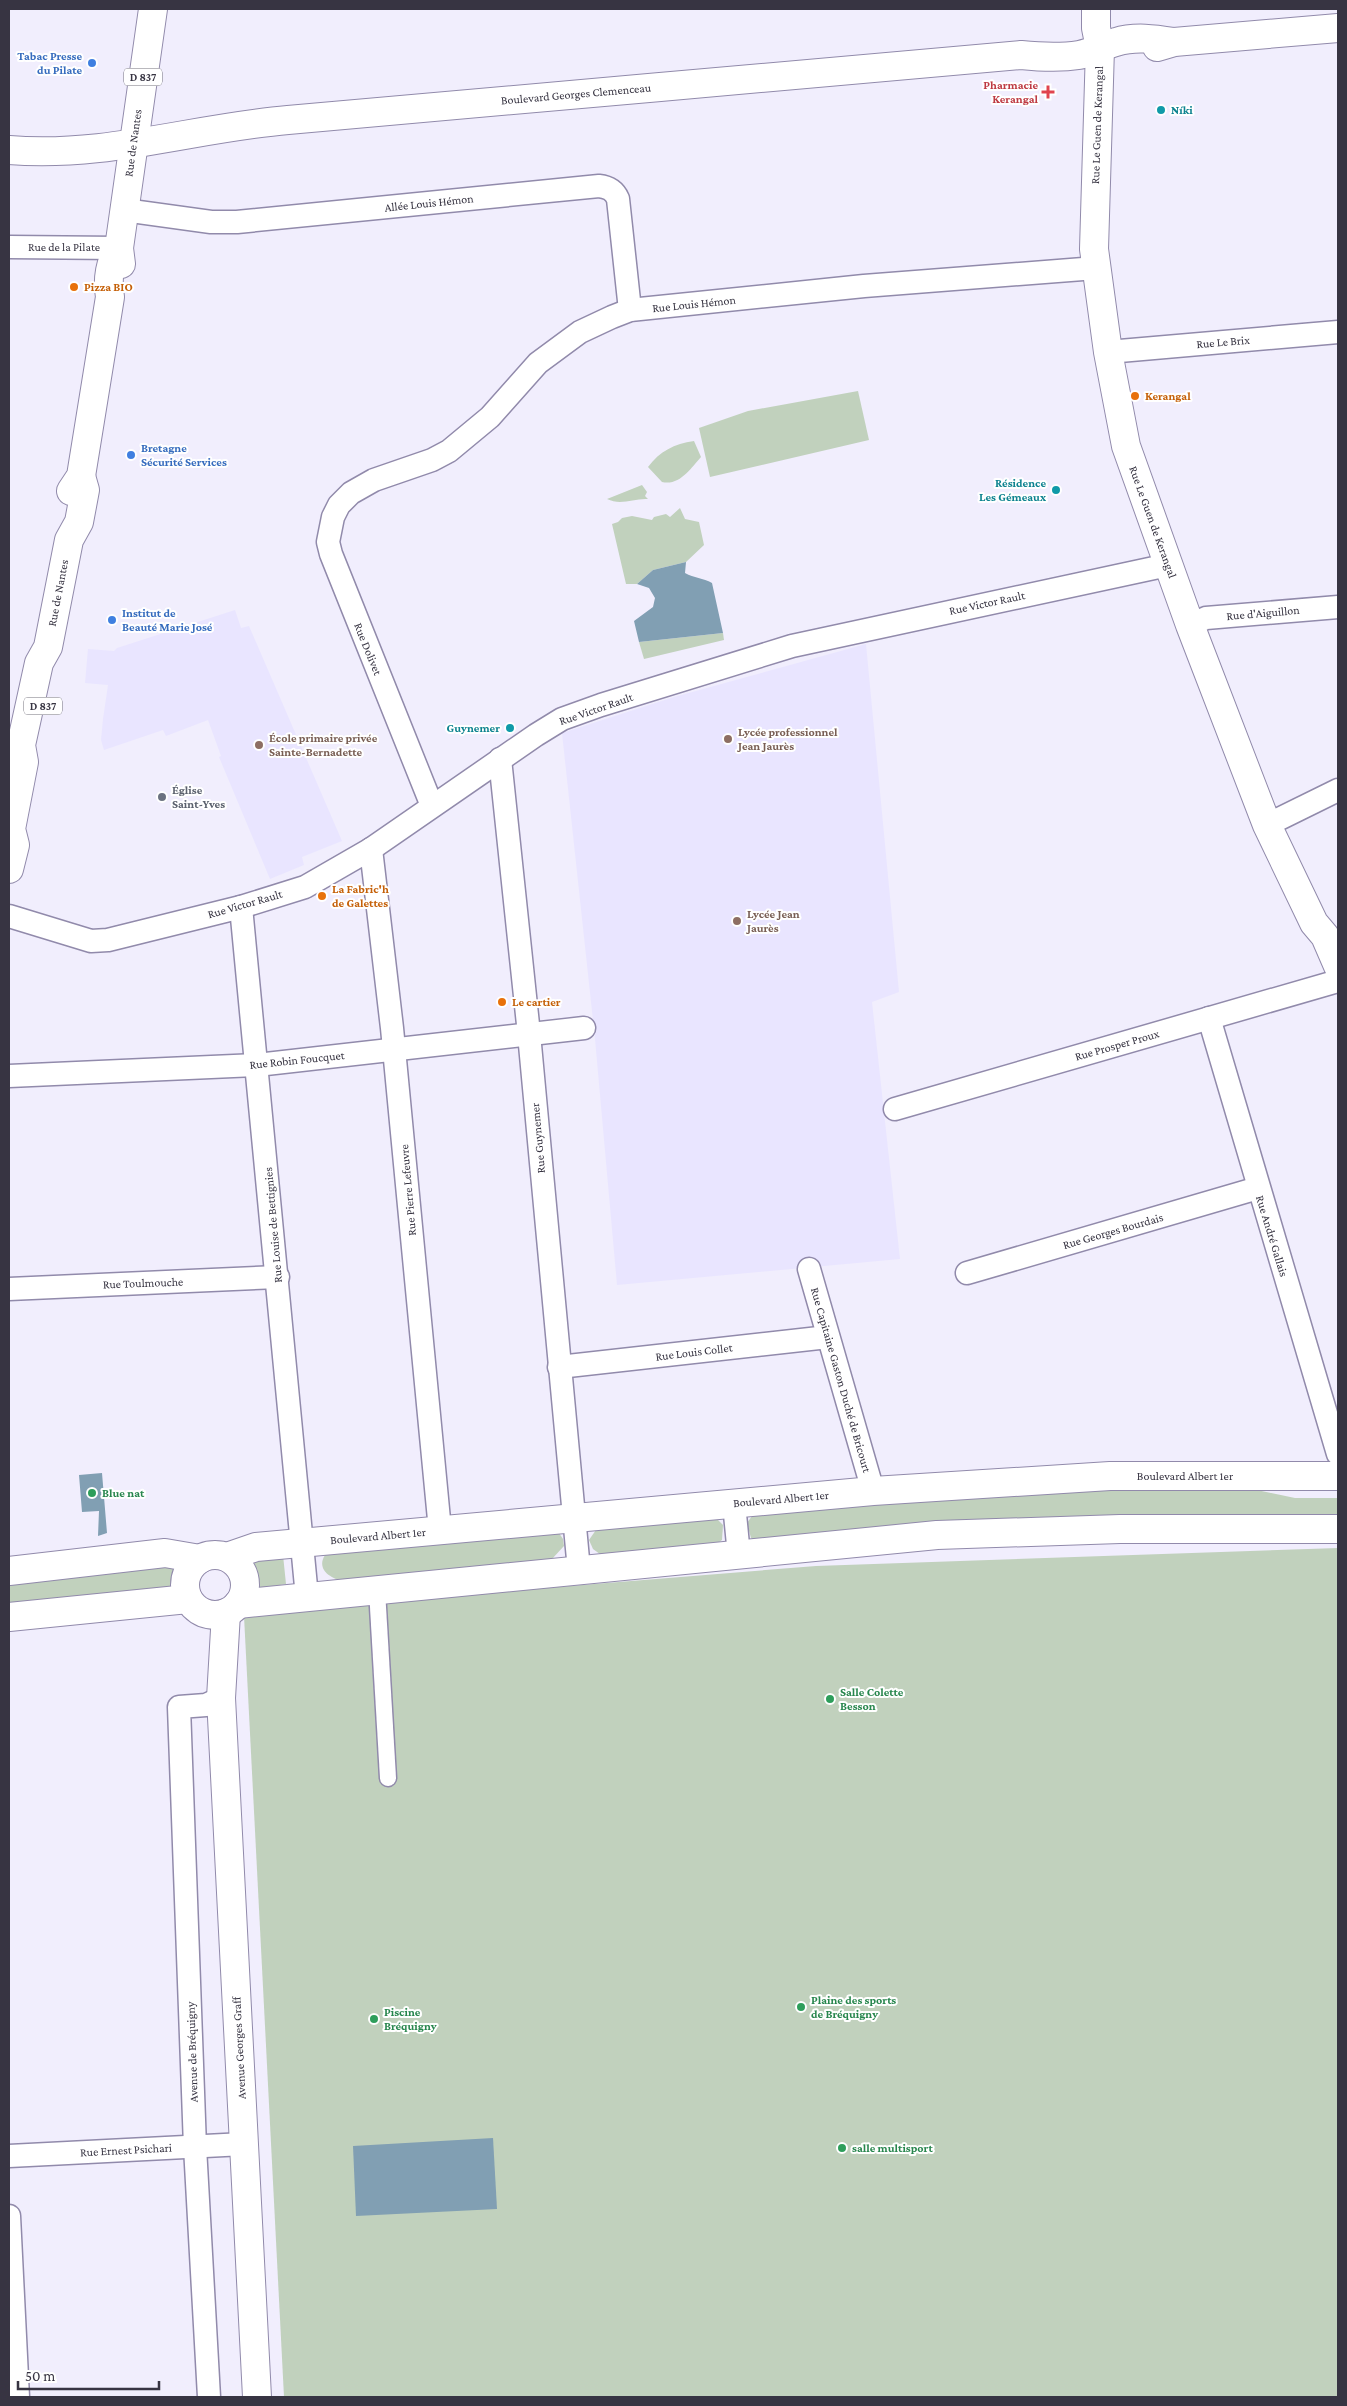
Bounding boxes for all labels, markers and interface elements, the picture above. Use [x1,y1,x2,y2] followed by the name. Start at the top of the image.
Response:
[17,49,82,77] place label: Tabac Presse du Pilate
[86,57,98,69] marker: Tabac Presse du Pilate
[1088,66,1106,184] street label: Rue Le Guen de Kerangal
[124,68,162,86] road number: D 837
[983,78,1038,106] place label: Pharmacie Kerangal
[500,80,652,108] street label: Boulevard Georges Clemenceau
[1042,86,1054,98] marker: Pharmacie Kerangal
[1171,103,1193,117] place label: Níki
[1155,104,1167,116] marker: Níki
[121,108,145,178] street label: Rue de Nantes
[384,191,475,215] street label: Allée Louis Hémon
[28,240,100,254] street label: Rue de la Pilate
[84,280,133,294] place label: Pizza BIO
[68,281,80,293] marker: Pizza BIO
[651,293,737,315] street label: Rue Louis Hémon
[1196,333,1251,351] street label: Rue Le Brix
[1145,389,1191,403] place label: Kerangal
[1129,390,1141,402] marker: Kerangal
[141,441,227,469] place label: Bretagne Sécurité Services
[125,449,137,461] marker: Bretagne Sécurité Services
[1126,464,1180,580] street label: Rue Le Guen de Kerangal
[979,476,1047,504] place label: Résidence Les Gémeaux
[1050,484,1062,496] marker: Résidence Les Gémeaux
[45,558,71,628] street label: Rue de Nantes
[948,588,1027,618] street label: Rue Victor Rault
[1226,603,1301,623] street label: Rue d'Aiguillon
[122,606,213,634] place label: Institut de Beauté Marie José
[106,614,118,626] marker: Institut de Beauté Marie José
[351,621,385,678] street label: Rue Dolivet
[557,689,636,728] street label: Rue Victor Rault
[24,698,62,714] road number: D 837
[447,721,500,735] place label: Guynemer
[504,722,516,734] marker: Guynemer
[736,725,838,753] place label: Lycée professionnel Jean Jaurès
[269,731,378,759] place label: École primaire privée Sainte-Bernadette
[722,733,734,745] marker: Lycée professionnel Jean Jaurès
[253,739,265,751] marker: École primaire privée Sainte-Bernadette
[172,783,225,811] place label: Église Saint-Yves
[156,791,168,803] marker: Église Saint-Yves
[332,882,389,910] place label: La Fabric'h de Galettes
[206,886,285,921] street label: Rue Victor Rault
[316,890,328,902] marker: La Fabric'h de Galettes
[745,907,800,935] place label: Lycée Jean Jaurès
[731,915,743,927] marker: Lycée Jean Jaurès
[512,995,561,1009] place label: Le cartier
[496,996,508,1008] marker: Le cartier
[1073,1026,1161,1064] street label: Rue Prosper Proux
[249,1048,346,1072] street label: Rue Robin Foucquet
[528,1101,548,1174] street label: Rue Guynemer
[397,1144,419,1236] street label: Rue Pierre Lefeuvre
[261,1166,285,1283] street label: Rue Louise de Bettignies
[1253,1194,1291,1279] street label: Rue André Gallais
[1061,1210,1165,1252] street label: Rue Georges Bourdais
[103,1275,183,1291] street label: Rue Toulmouche
[808,1286,874,1475] street label: Rue Capitaine Gaston Duché de Bricourt
[655,1340,734,1364] street label: Rue Louis Collet
[1137,1469,1234,1483] street label: Boulevard Albert 1er
[102,1486,145,1500] place label: Blue nat
[86,1487,98,1499] marker: Blue nat
[732,1488,830,1510] street label: Boulevard Albert 1er
[329,1525,427,1547] street label: Boulevard Albert 1er
[840,1685,904,1713] place label: Salle Colette Besson
[824,1693,836,1705] marker: Salle Colette Besson
[811,1993,896,2021] place label: Plaine des sports de Bréquigny
[229,1995,249,2100] street label: Avenue Georges Graff
[183,2001,201,2103] street label: Avenue de Bréquigny
[795,2001,807,2013] marker: Plaine des sports de Bréquigny
[384,2005,437,2033] place label: Piscine Bréquigny
[368,2013,380,2025] marker: Piscine Bréquigny
[80,2141,172,2159] street label: Rue Ernest Psichari
[852,2141,933,2155] place label: salle multisport
[836,2142,848,2154] marker: salle multisport
[18,2358,159,2390] scale bar
[25,2368,55,2384] text: 50 m

